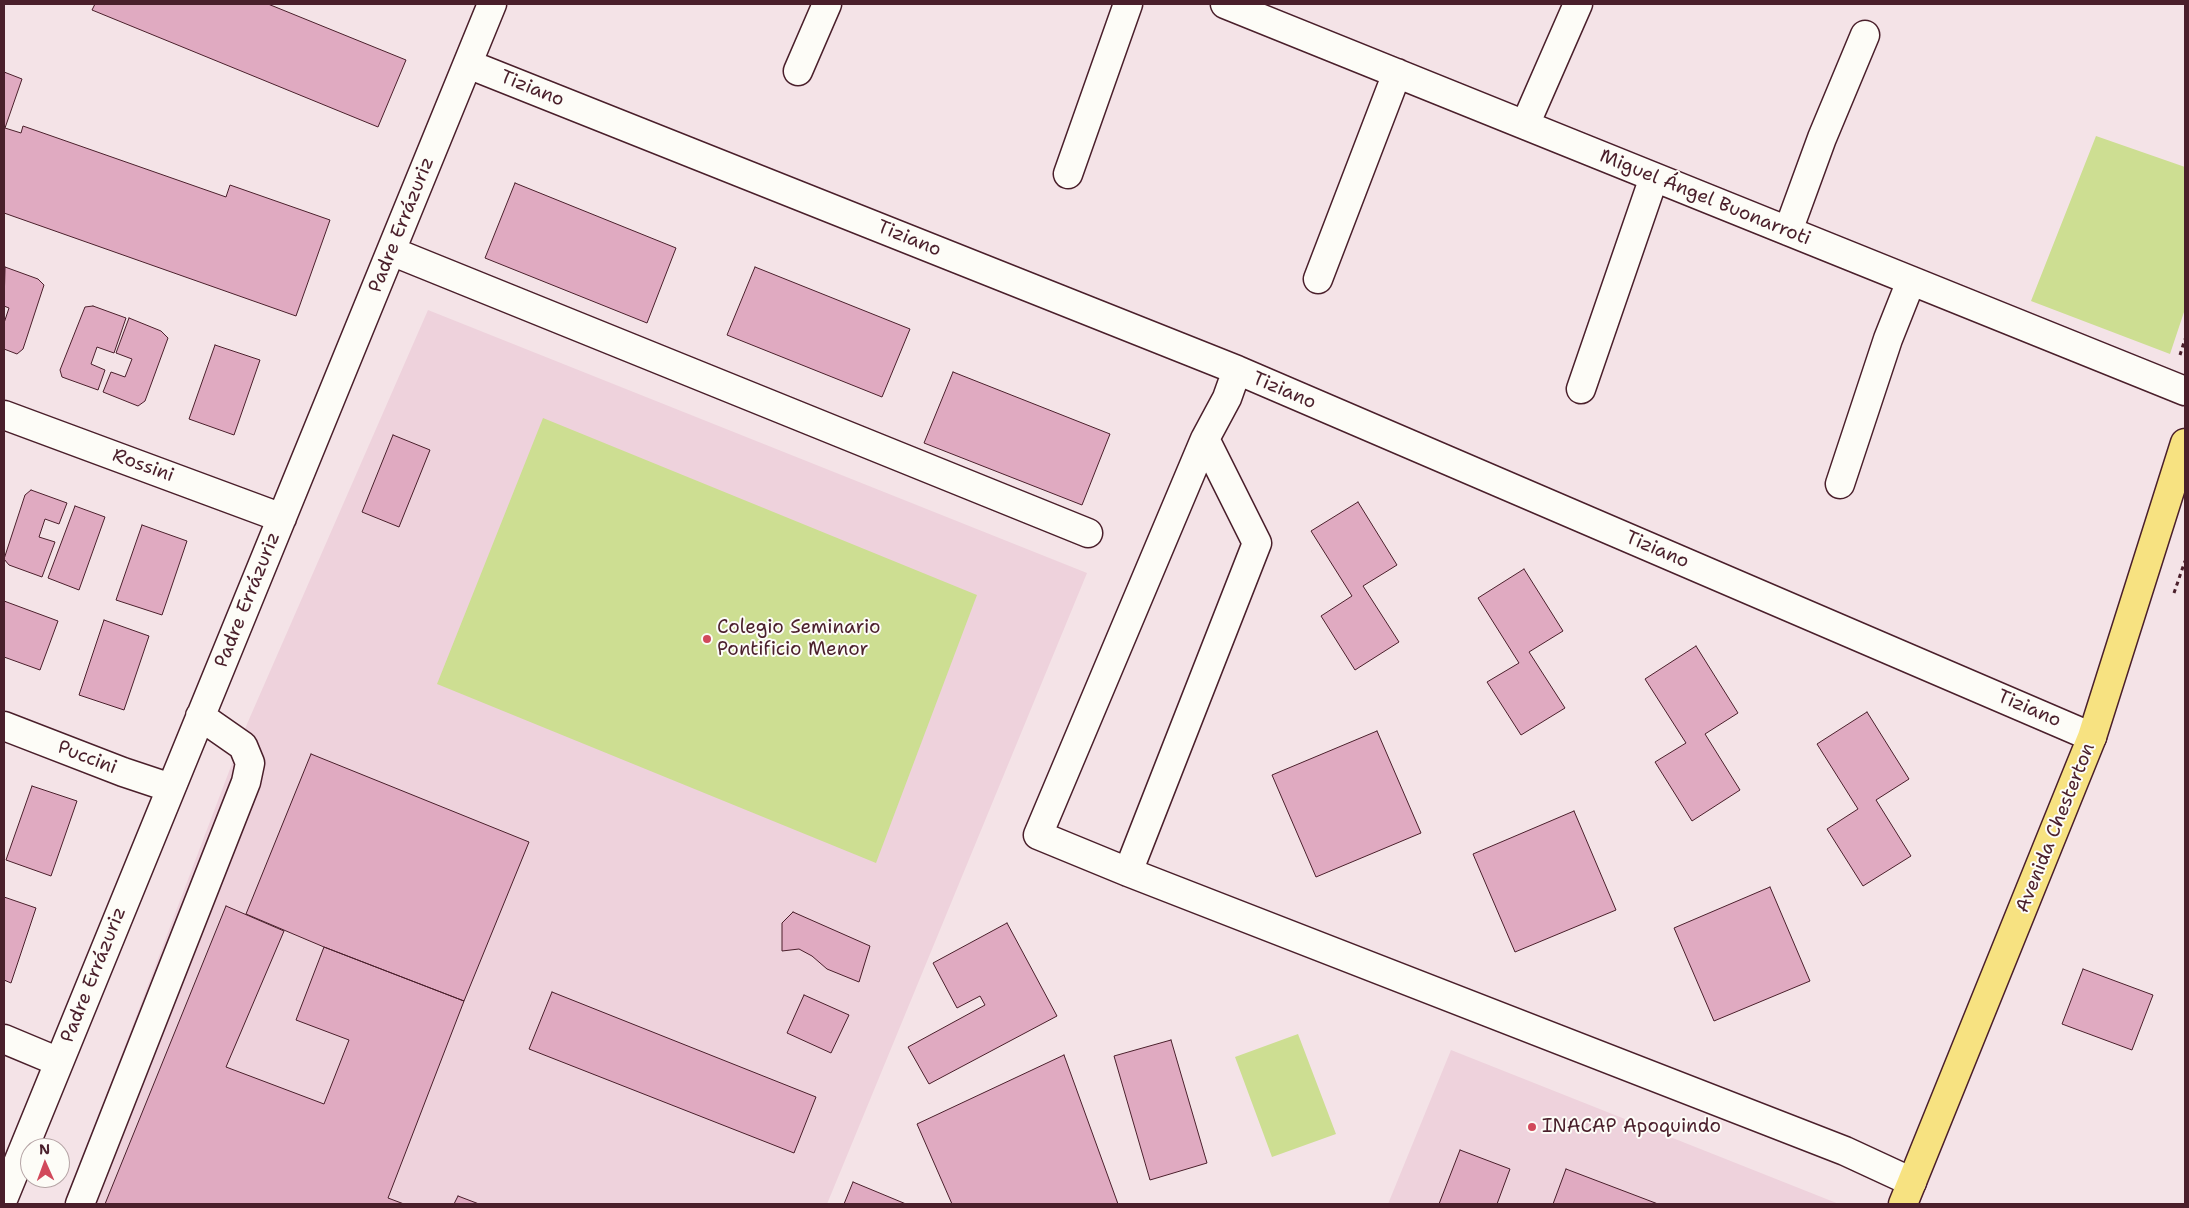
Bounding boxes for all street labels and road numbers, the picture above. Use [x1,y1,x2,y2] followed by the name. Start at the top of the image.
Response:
[497,66,567,112] street label: Tiziano
[1596,145,1814,251] street label: Miguel Ángel Buonarroti
[364,154,440,296] street label: Padre Errázuriz
[874,216,944,262] street label: Tiziano
[1249,367,1319,415] street label: Tiziano
[109,444,177,488] street label: Rossini
[1622,526,1692,574] street label: Tiziano
[210,529,286,671] street label: Padre Errázuriz
[1994,685,2064,733] street label: Tiziano
[54,736,120,780] street label: Puccini
[2012,740,2100,916] street label: Avenida Chesterton
[56,904,132,1046] street label: Padre Errázuriz

